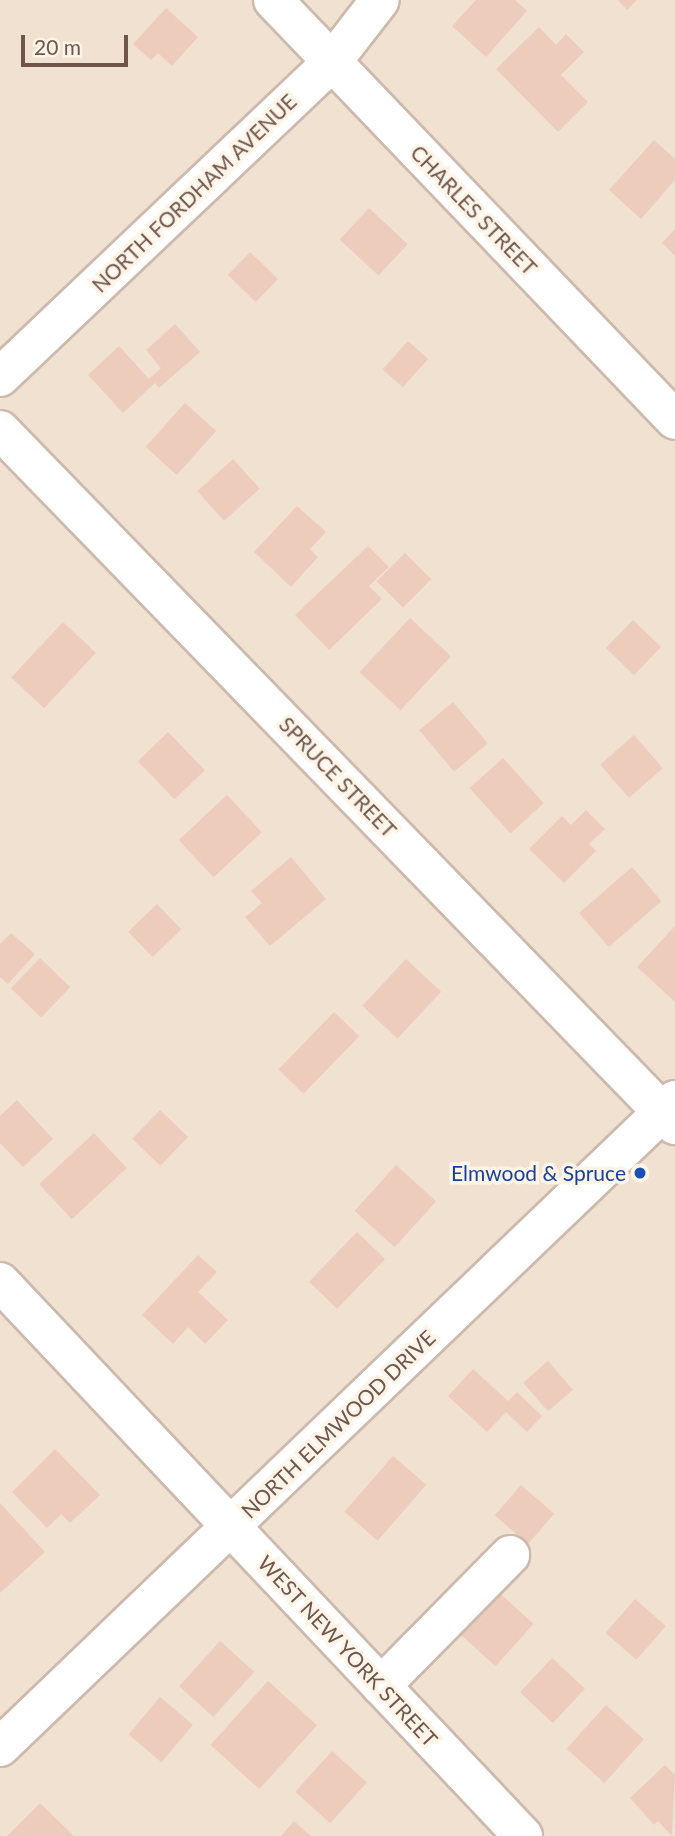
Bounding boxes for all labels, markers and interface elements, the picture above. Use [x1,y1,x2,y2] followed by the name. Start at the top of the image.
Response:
[24,21,131,65] scale bar
[34,34,81,59] text: 20 m
[86,88,302,298] street label: NORTH FORDHAM AVENUE
[406,140,542,280] street label: CHARLES STREET
[274,712,402,842] street label: SPRUCE STREET
[451,1160,626,1186] place label: Elmwood & Spruce
[632,1165,648,1181] marker: Elmwood & Spruce
[236,1325,440,1523] street label: NORTH ELMWOOD DRIVE
[252,1550,444,1752] street label: WEST NEW YORK STREET

